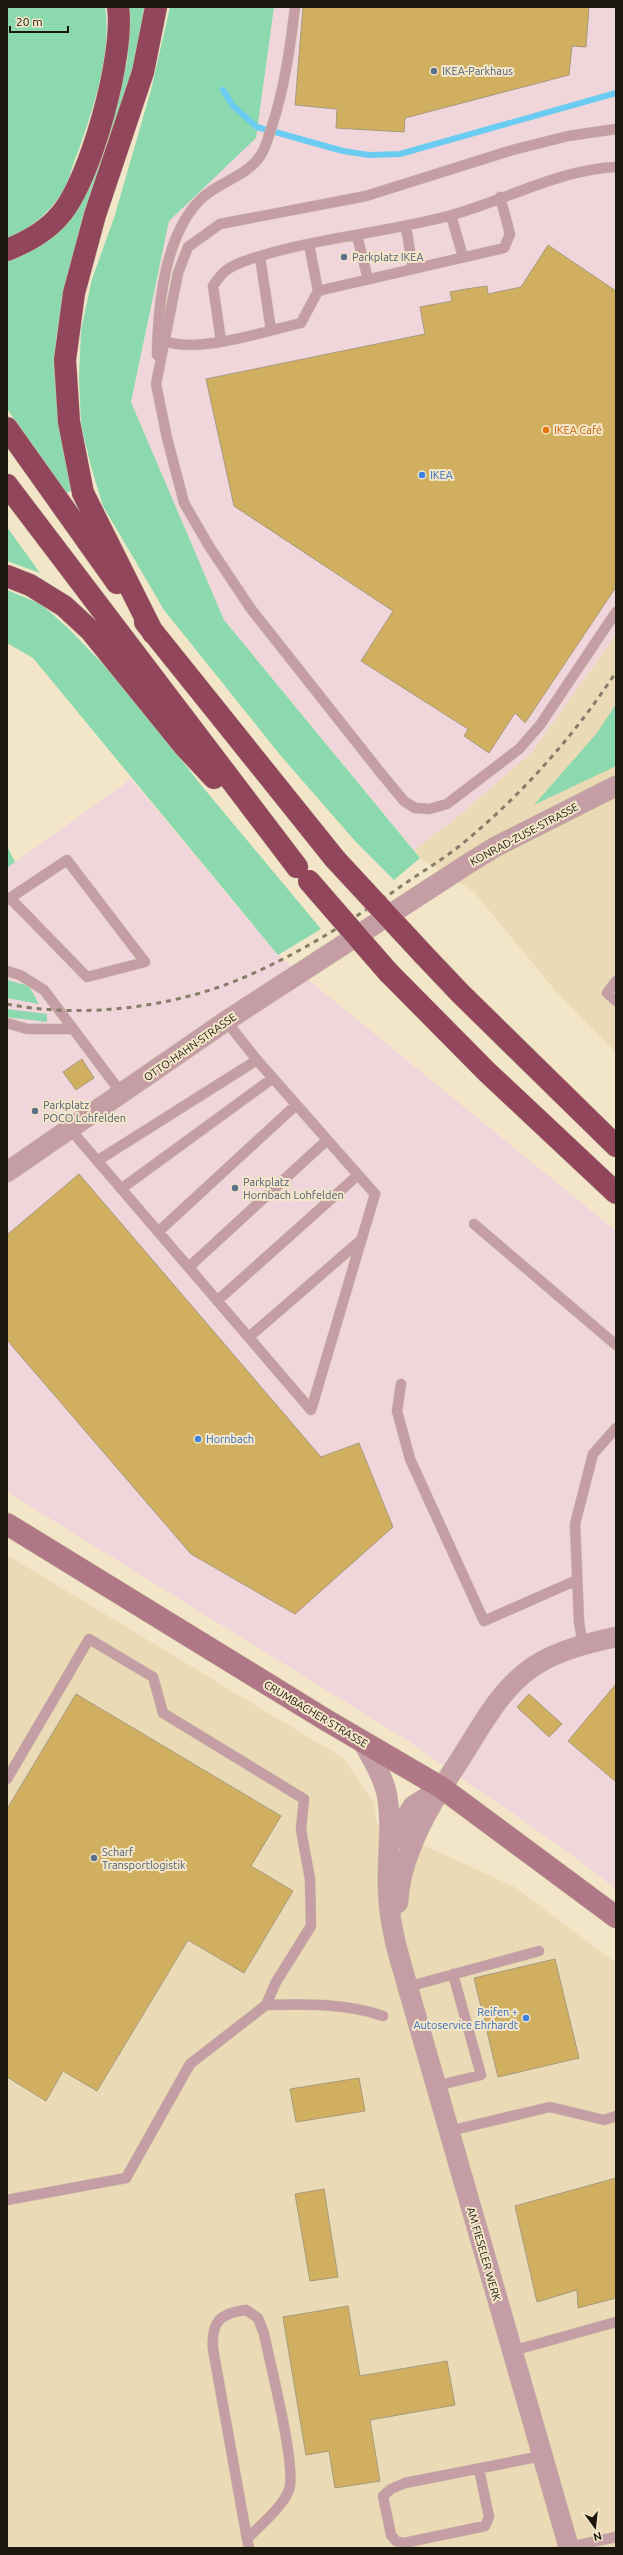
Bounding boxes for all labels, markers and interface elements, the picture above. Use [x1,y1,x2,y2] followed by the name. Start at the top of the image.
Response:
[10,8,68,34] scale bar
[16,15,43,28] text: 20 m
[442,65,513,77] place label: IKEA-Parkhaus
[429,66,439,76] marker: IKEA-Parkhaus
[352,251,425,263] place label: Parkplatz IKEA
[339,252,349,262] marker: Parkplatz IKEA
[554,424,602,436] place label: IKEA Café
[541,425,551,435] marker: IKEA Café
[430,469,454,481] place label: IKEA
[417,470,427,480] marker: IKEA
[468,800,580,868] street label: KONRAD-ZUSE-STRASSE
[142,1011,238,1083] street label: OTTO-HAHN-STRASSE
[43,1099,126,1124] place label: Parkplatz POCO Lohfelden
[30,1106,40,1116] marker: Parkplatz POCO Lohfelden
[243,1176,344,1201] place label: Parkplatz Hornbach Lohfelden
[230,1183,240,1193] marker: Parkplatz Hornbach Lohfelden
[206,1433,254,1445] place label: Hornbach
[193,1434,203,1444] marker: Hornbach
[262,1678,370,1750] street label: CRUMBACHER STRASSE
[102,1846,186,1871] place label: Scharf Transportlogistik
[89,1853,99,1863] marker: Scharf Transportlogistik
[413,2006,519,2031] place label: Reifen + Autoservice Ehrhardt
[521,2013,531,2023] marker: Reifen + Autoservice Ehrhardt
[465,2206,503,2303] street label: AM FIESELER WERK
[575,2507,615,2547] north arrow
[592,2530,603,2544] text: N

